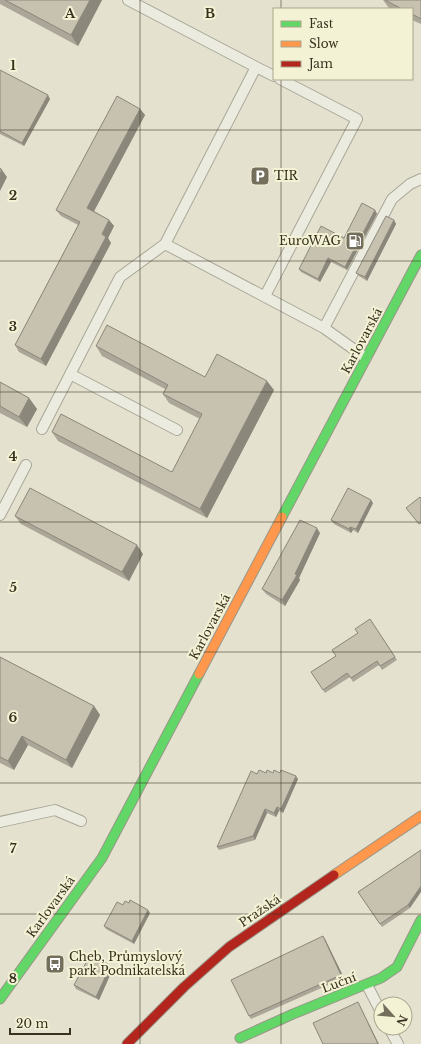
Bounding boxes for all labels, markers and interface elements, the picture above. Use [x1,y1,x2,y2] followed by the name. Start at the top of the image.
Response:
[64,5,76,22] text: A
[205,5,215,22] text: B
[273,8,413,80] legend
[309,16,334,31] text: Fast
[309,36,339,51] text: Slow
[307,56,333,71] text: Jam
[10,57,16,74] text: 1
[249,165,271,187] parking icon: TIR
[274,168,299,183] place label: TIR
[9,187,17,204] text: 2
[344,230,366,252] fuel station icon: EuroWAG
[279,233,342,248] place label: EuroWAG
[338,305,385,376] street label: Karlovarská
[9,318,17,335] text: 3
[9,448,18,465] text: 4
[9,579,17,596] text: 5
[186,591,233,662] street label: Karlovarská
[9,709,18,726] text: 6
[10,840,17,857] text: 7
[23,873,78,940] street label: Karlovarská
[236,891,284,930] street label: Pražská
[69,949,186,978] place label: Cheb, Průmyslový park Podnikatelská
[44,953,66,975] bus stop icon: Cheb, Průmyslový park Podnikatelská
[320,969,359,996] street label: Luční
[9,970,17,987] text: 8
[373,996,413,1036] north arrow
[10,1010,70,1036] scale bar
[393,1013,410,1029] text: N
[16,1016,48,1031] text: 20 m

